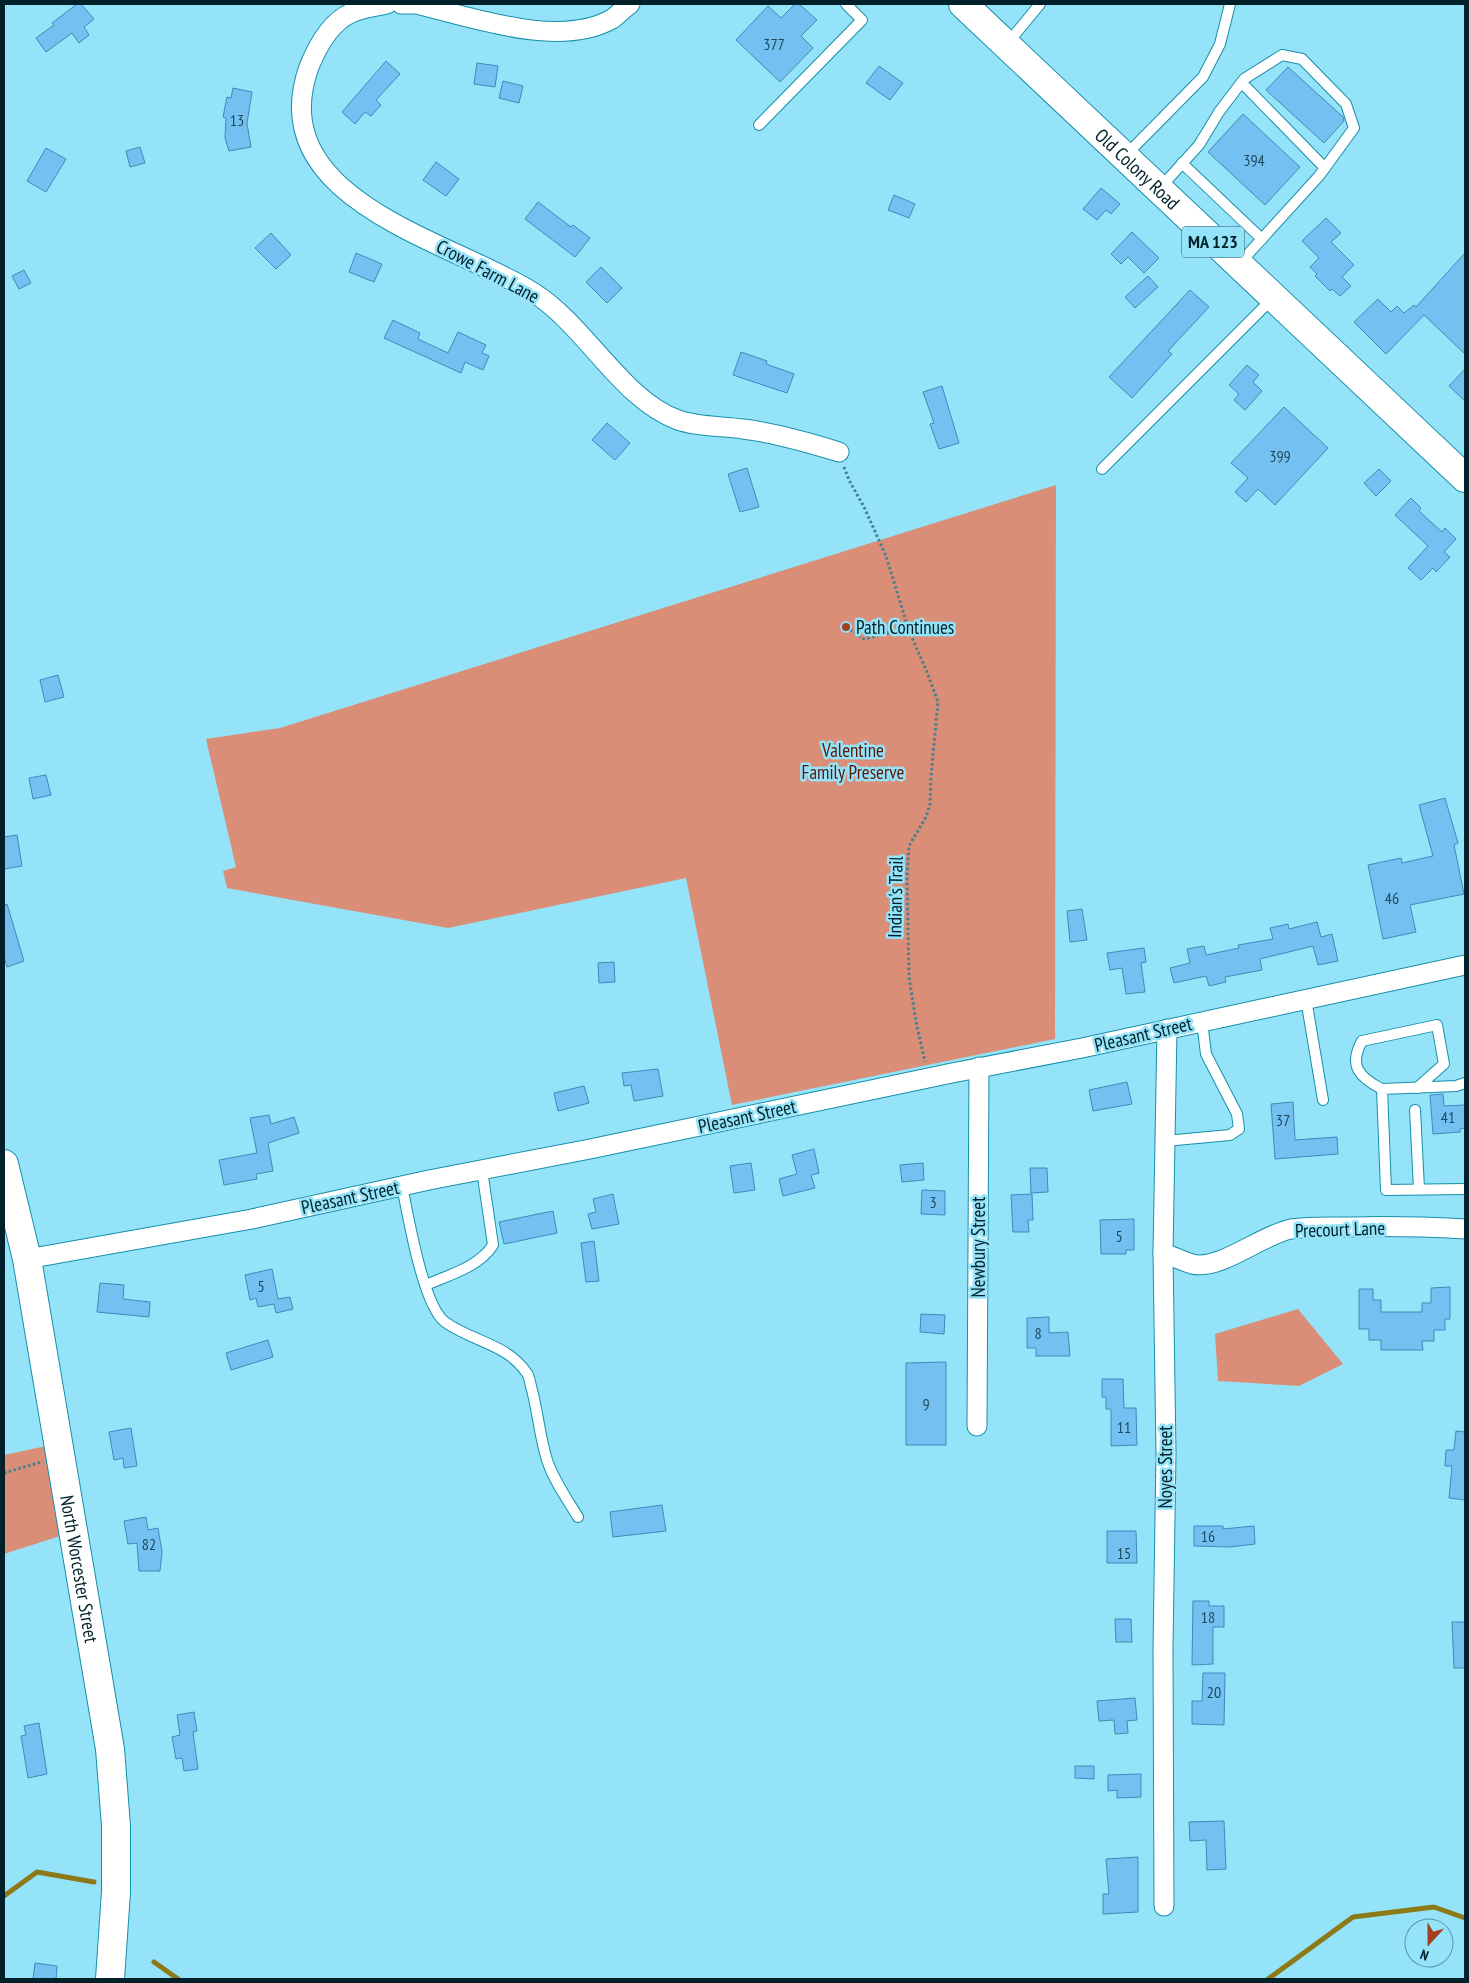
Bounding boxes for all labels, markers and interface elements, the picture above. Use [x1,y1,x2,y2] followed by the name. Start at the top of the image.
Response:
[763,34,785,54] house number: 377
[230,110,244,130] house number: 13
[1090,123,1185,214] street label: Old Colony Road
[1243,150,1265,170] house number: 394
[1182,226,1244,258] road number: MA 123
[432,234,544,308] street label: Crowe Farm Lane
[1269,446,1291,466] house number: 399
[856,615,954,639] place label: Path Continues
[840,621,852,633] marker: Path Continues
[802,738,905,784] park label: Valentine Family Preserve
[882,855,908,938] street label: Indian's Trail
[1385,888,1399,908] house number: 46
[1092,1011,1195,1057] street label: Pleasant Street
[696,1094,799,1138] street label: Pleasant Street
[1441,1107,1455,1127] house number: 41
[1276,1110,1290,1130] house number: 37
[299,1175,402,1219] street label: Pleasant Street
[929,1192,937,1212] house number: 3
[966,1196,990,1297] street label: Newbury Street
[1295,1215,1386,1243] street label: Precourt Lane
[1115,1226,1123,1246] house number: 5
[257,1276,265,1296] house number: 5
[1034,1323,1042,1343] house number: 8
[922,1394,930,1414] house number: 9
[1117,1417,1131,1437] house number: 11
[1153,1425,1177,1509] street label: Noyes Street
[55,1493,104,1645] street label: North Worcester Street
[1201,1526,1215,1546] house number: 16
[142,1534,156,1554] house number: 82
[1117,1543,1131,1563] house number: 15
[1201,1607,1215,1627] house number: 18
[1207,1682,1221,1702] house number: 20
[1404,1918,1454,1968] north arrow
[1418,1945,1431,1965] text: N

